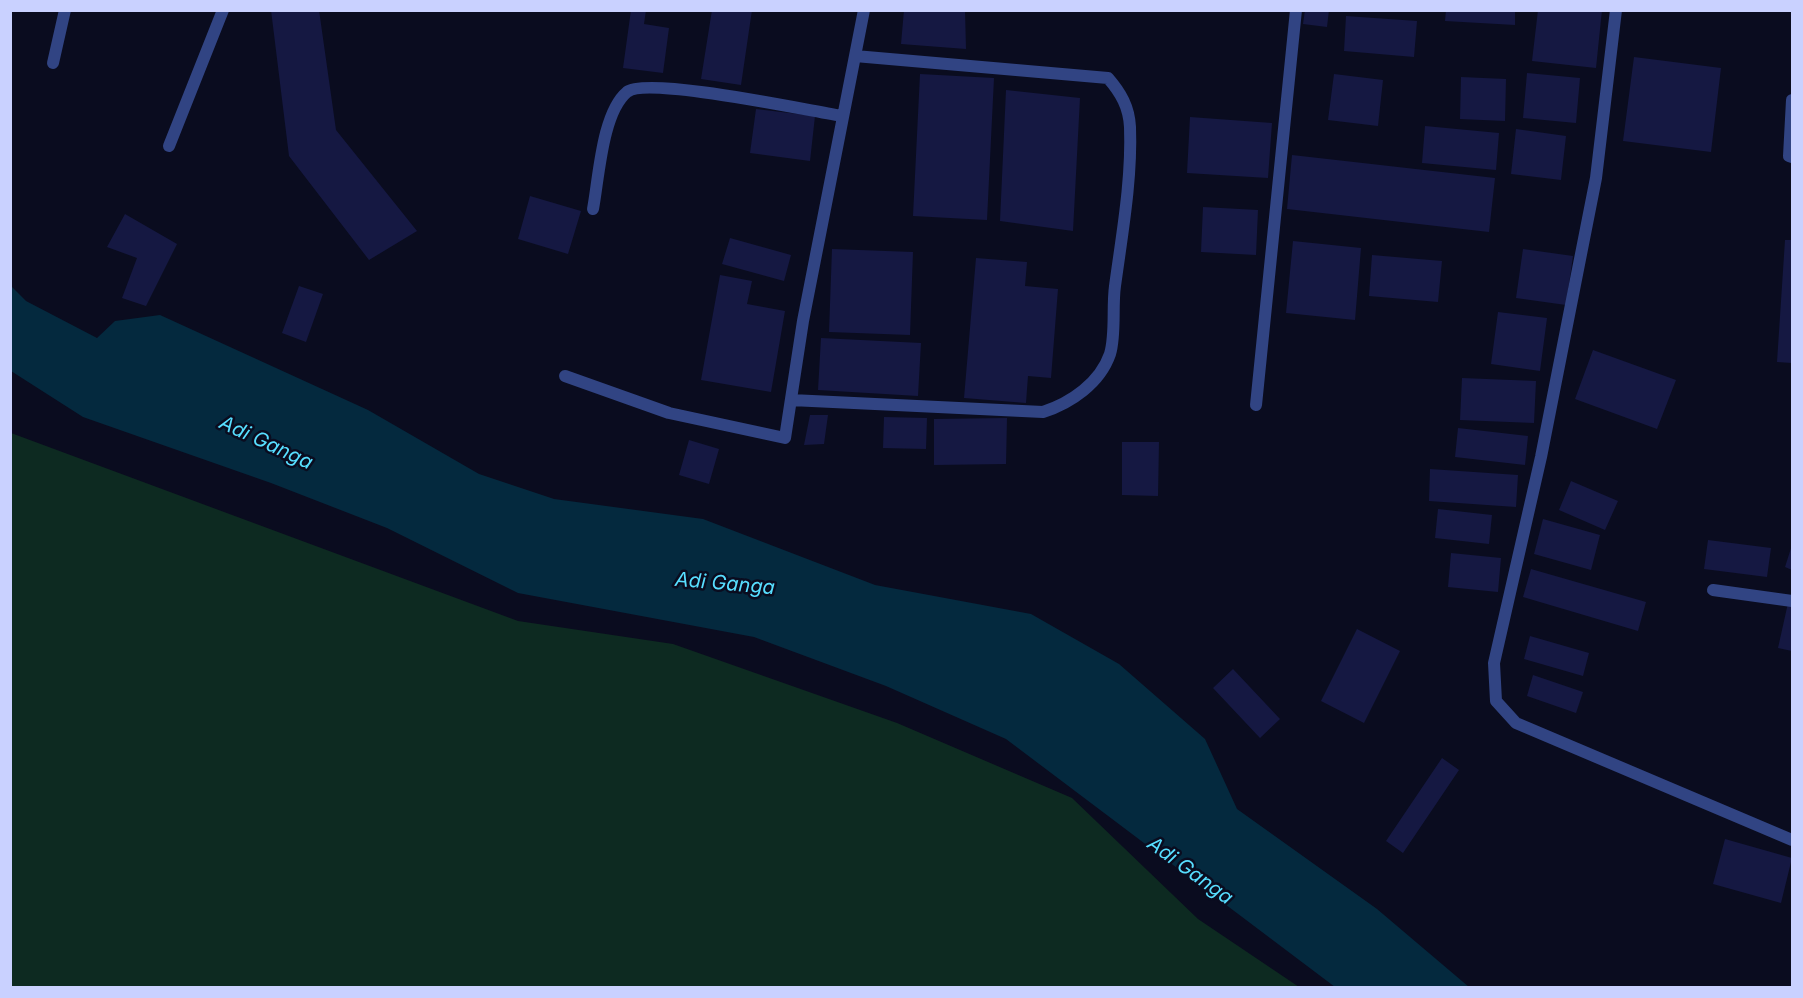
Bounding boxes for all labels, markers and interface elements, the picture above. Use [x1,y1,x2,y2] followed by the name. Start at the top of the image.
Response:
[216,411,316,475] water label: Adi Ganga
[674,568,776,600] water label: Adi Ganga
[1142,832,1238,910] water label: Adi Ganga

